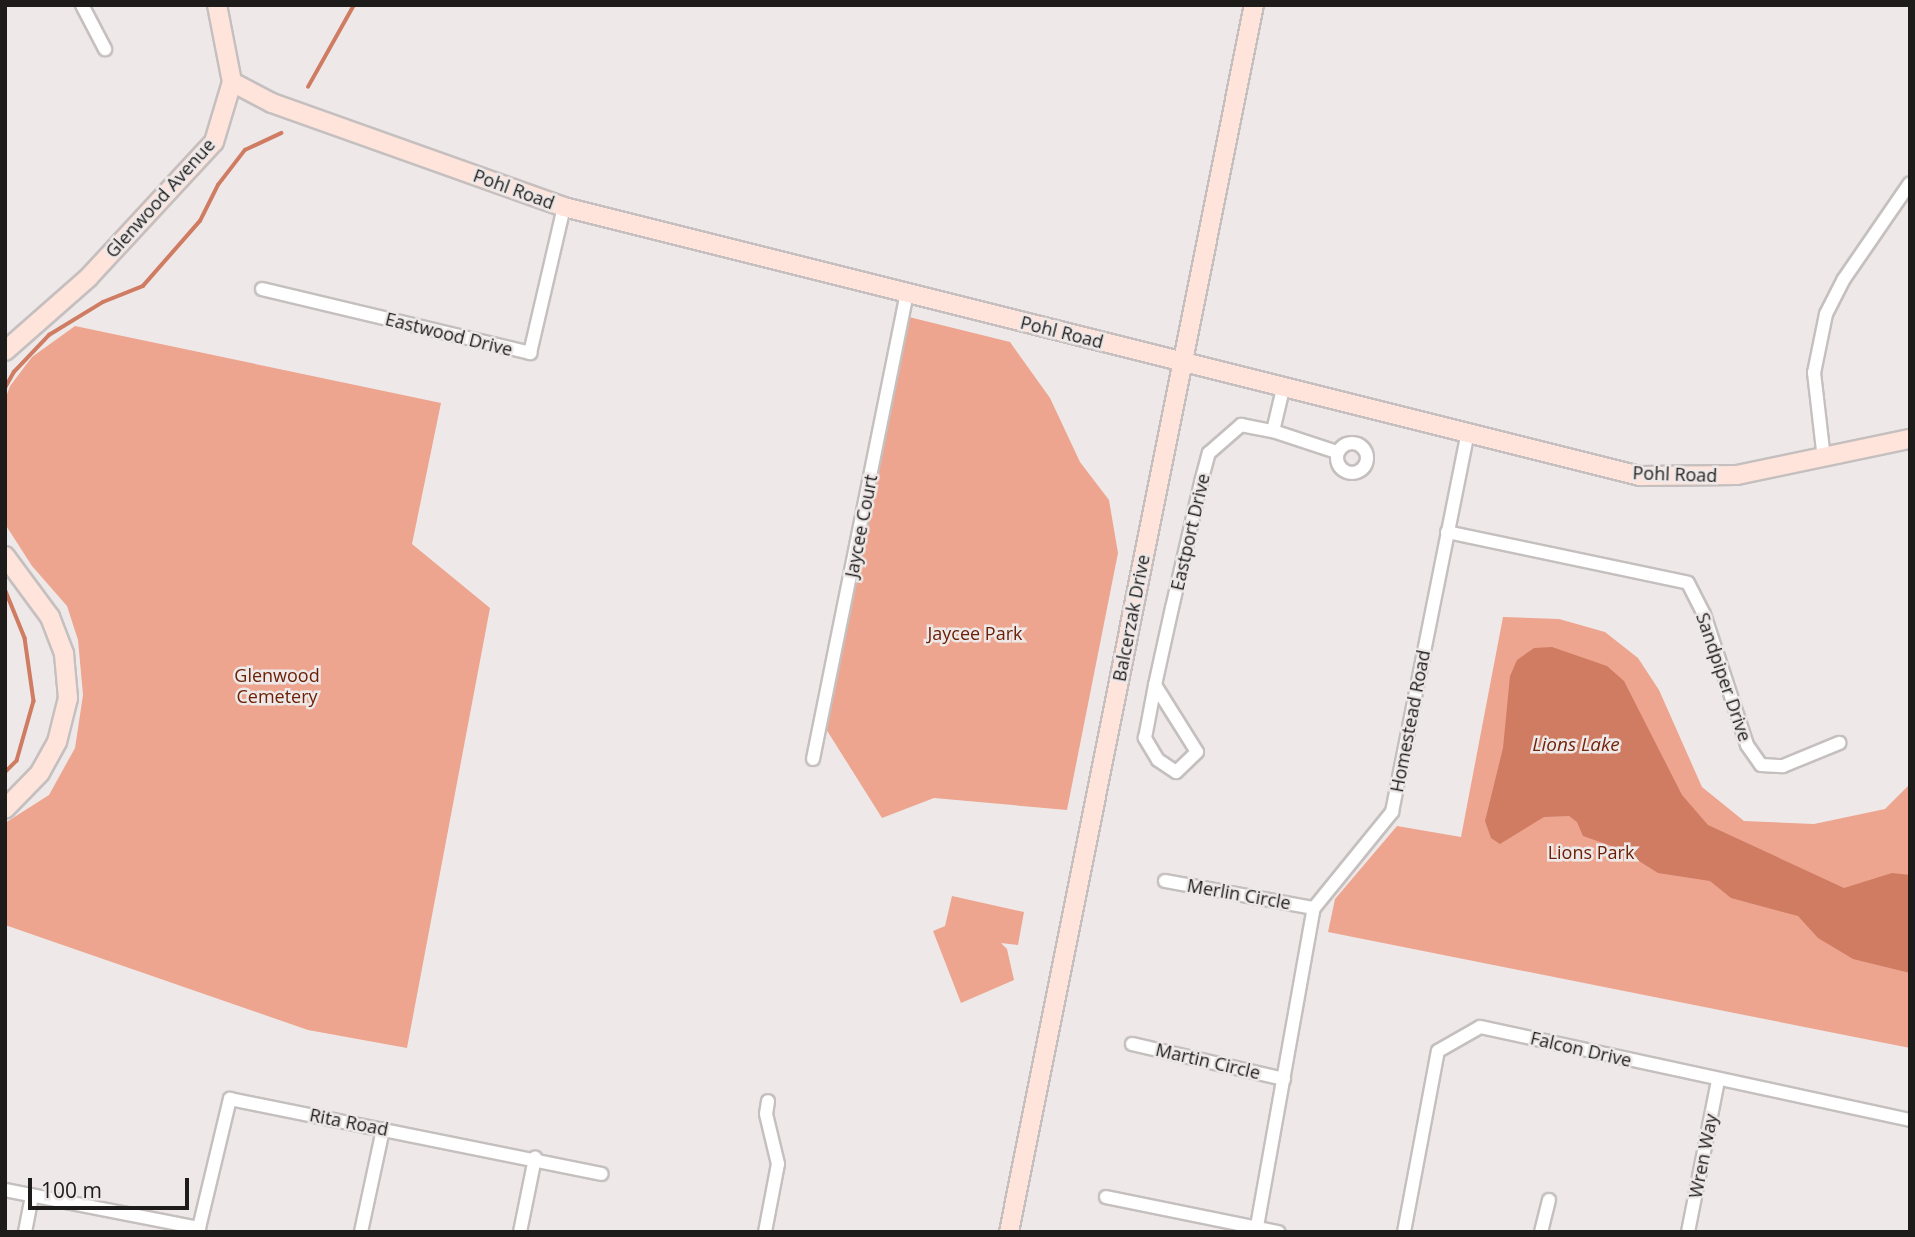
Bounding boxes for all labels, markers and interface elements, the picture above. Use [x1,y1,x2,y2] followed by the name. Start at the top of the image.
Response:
[101,134,219,262] street label: Glenwood Avenue
[470,164,558,214] street label: Pohl Road
[383,308,515,360] street label: Eastwood Drive
[1018,311,1106,353] street label: Pohl Road
[1632,462,1718,486] street label: Pohl Road
[1166,471,1214,593] street label: Eastport Drive
[840,473,882,579] street label: Jaycee Court
[1108,553,1154,683] street label: Balcerzak Drive
[1692,610,1756,744] street label: Sandpiper Drive
[927,622,1023,644] park label: Jaycee Park
[1386,648,1434,794] street label: Homestead Road
[234,665,320,708] park label: Glenwood Cemetery
[1532,734,1620,756] water label: Lions Lake
[1548,841,1634,863] park label: Lions Park
[1185,874,1293,914] street label: Merlin Circle
[1528,1027,1634,1071] street label: Falcon Drive
[1154,1038,1262,1084] street label: Martin Circle
[308,1104,390,1140] street label: Rita Road
[1684,1112,1722,1200] street label: Wren Way
[32,1164,192,1208] scale bar
[41,1176,102,1204] text: 100 m

